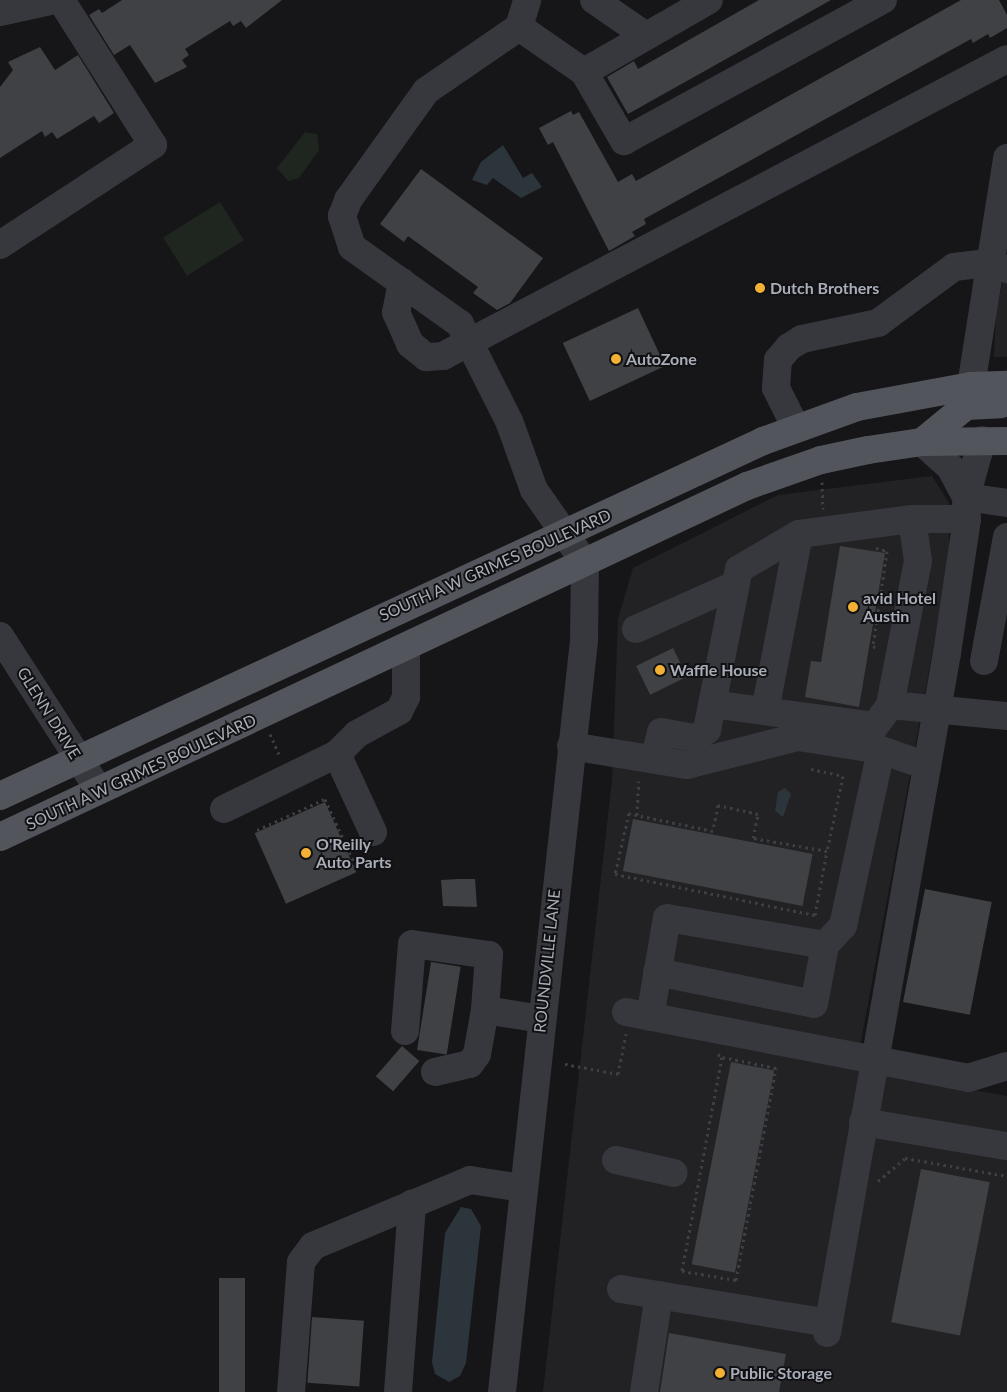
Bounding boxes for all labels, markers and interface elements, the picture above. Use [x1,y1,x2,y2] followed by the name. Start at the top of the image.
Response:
[770,278,879,298] place label: Dutch Brothers
[754,282,766,294] marker: Dutch Brothers
[626,349,697,369] place label: AutoZone
[610,353,622,365] marker: AutoZone
[376,505,614,625] street label: SOUTH A W GRIMES BOULEVARD
[863,588,936,626] place label: avid Hotel Austin
[847,601,859,613] marker: avid Hotel Austin
[670,660,767,680] place label: Waffle House
[13,664,85,762] street label: GLENN DRIVE
[654,664,666,676] marker: Waffle House
[22,710,260,834] street label: SOUTH A W GRIMES BOULEVARD
[316,834,392,872] place label: O'Reilly Auto Parts
[300,847,312,859] marker: O'Reilly Auto Parts
[530,888,564,1034] street label: ROUNDVILLE LANE
[730,1363,832,1383] place label: Public Storage
[714,1367,726,1379] marker: Public Storage

